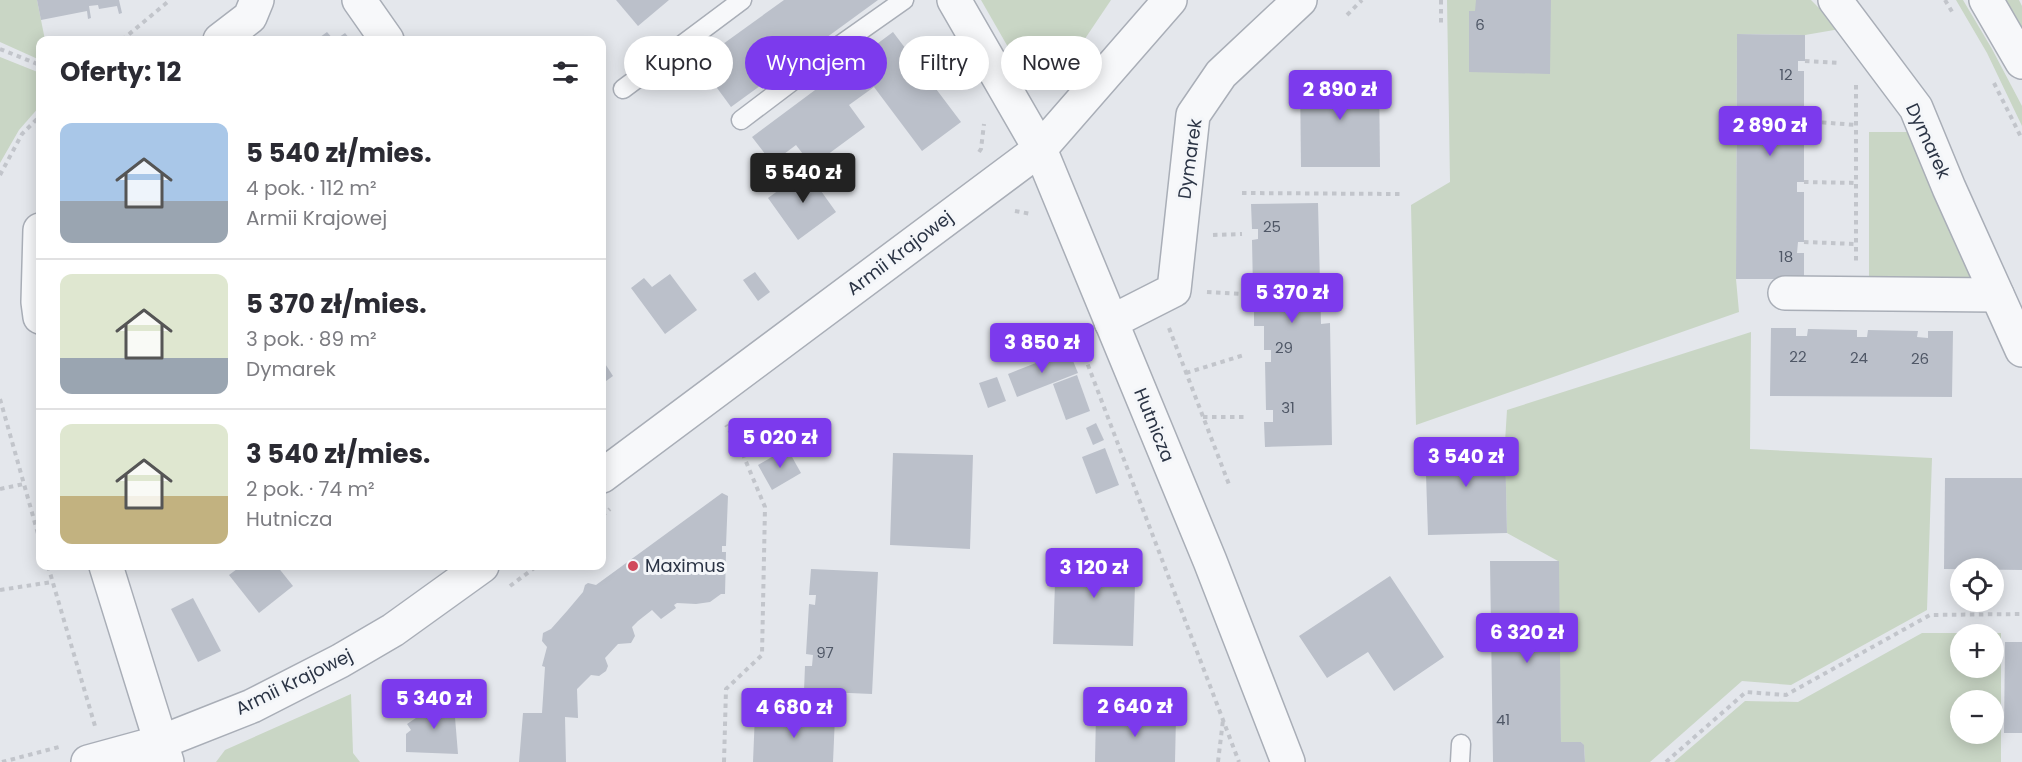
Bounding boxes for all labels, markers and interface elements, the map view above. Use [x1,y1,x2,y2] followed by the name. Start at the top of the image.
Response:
[1475,14,1485,35] house number: 6
[624,36,733,90] chip: Kupno
[745,36,887,90] chip: Wynajem
[899,36,989,90] chip: Filtry
[1001,36,1102,90] chip: Nowe
[60,54,181,90] text: Oferty: 12
[549,56,582,89] icon: filters
[1779,64,1793,85] house number: 12
[1278,70,1402,121] pin: 2 890 zł
[1303,75,1377,103] text: 2 890 zł
[1900,99,1957,183] street label: Dymarek
[1708,106,1832,157] pin: 2 890 zł
[1733,111,1807,139] text: 2 890 zł
[1172,117,1208,201] street label: Dymarek
[246,135,431,171] text: 5 540 zł/mies.
[108,147,180,219] icon: home
[741,153,865,204] pin: 5 540 zł
[764,158,842,186] text: 5 540 zł
[246,174,377,202] text: 4 pok. · 112 m²
[246,204,387,232] text: Armii Krajowej
[841,204,958,301] street label: Armii Krajowej
[1263,216,1281,237] house number: 25
[1779,246,1793,267] house number: 18
[1230,273,1354,324] pin: 5 370 zł
[1255,278,1329,306] text: 5 370 zł
[246,286,427,322] text: 5 370 zł/mies.
[108,298,180,370] icon: home
[980,323,1104,374] pin: 3 850 zł
[246,325,377,353] text: 3 pok. · 89 m²
[1004,328,1080,356] text: 3 850 zł
[1275,337,1293,358] house number: 29
[1789,346,1807,367] house number: 22
[1850,347,1868,368] house number: 24
[1911,348,1929,369] house number: 26
[246,355,336,383] text: Dymarek
[1128,384,1181,466] street label: Hutnicza
[1281,397,1295,418] house number: 31
[718,418,842,469] pin: 5 020 zł
[742,423,818,451] text: 5 020 zł
[246,436,430,472] text: 3 540 zł/mies.
[1404,437,1528,488] pin: 3 540 zł
[1428,442,1504,470] text: 3 540 zł
[108,448,180,520] icon: home
[246,475,375,503] text: 2 pok. · 74 m²
[246,505,332,533] text: Hutnicza
[1032,548,1156,599] pin: 3 120 zł
[645,553,725,578] place label: Maximus
[1060,553,1128,581] text: 3 120 zł
[1950,558,2004,744] map controls
[1950,558,2004,612] button: locate
[626,559,640,573] marker: Maximus
[1465,613,1589,664] pin: 6 320 zł
[1490,618,1564,646] text: 6 320 zł
[1950,624,2004,678] button: +
[231,642,356,721] street label: Armii Krajowej
[816,642,834,663] house number: 97
[372,679,496,730] pin: 5 340 zł
[396,684,472,712] text: 5 340 zł
[1073,687,1197,738] pin: 2 640 zł
[732,688,856,739] pin: 4 680 zł
[1950,690,2004,744] button: −
[1097,692,1173,720] text: 2 640 zł
[755,693,833,721] text: 4 680 zł
[1496,709,1510,730] house number: 41

